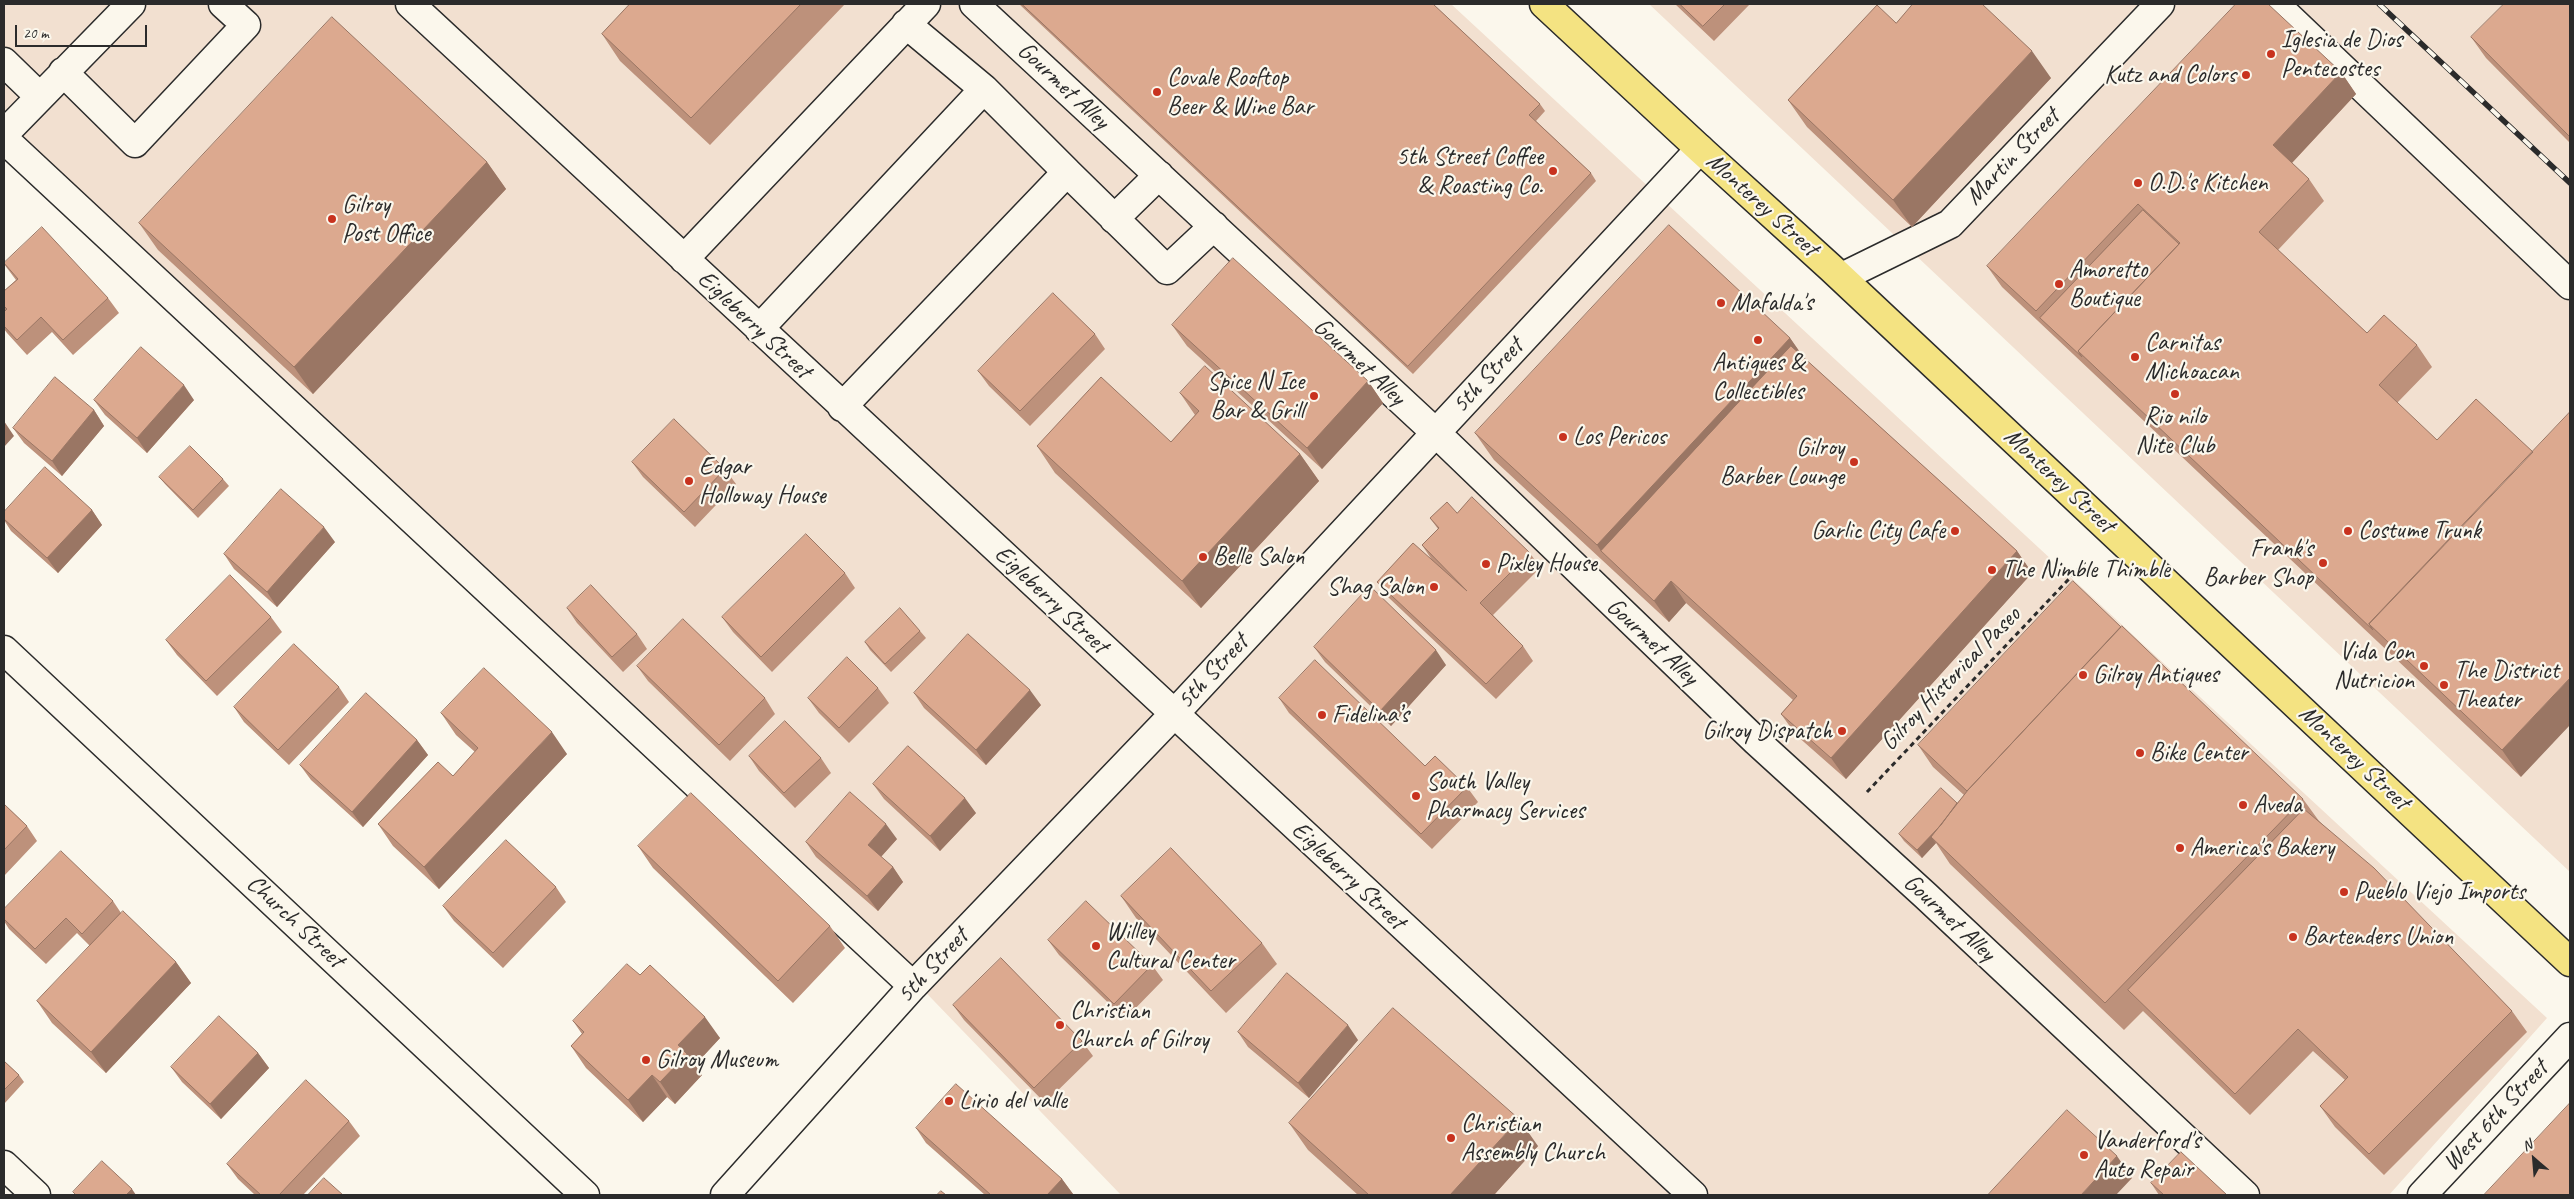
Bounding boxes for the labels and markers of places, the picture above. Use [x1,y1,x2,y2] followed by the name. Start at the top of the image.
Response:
[2281,25,2402,84] place label: Iglesia de Dios Pentecostes
[2265,48,2277,60] marker: Iglesia de Dios Pentecostes
[2104,60,2236,90] place label: Kutz and Colors
[1167,63,1313,122] place label: Covale Rooftop Beer & Wine Bar
[2240,69,2252,81] marker: Kutz and Colors
[1151,86,1163,98] marker: Covale Rooftop Beer & Wine Bar
[1396,142,1543,201] place label: 5th Street Coffee & Roasting Co.
[1547,165,1559,177] marker: 5th Street Coffee & Roasting Co.
[2148,168,2267,198] place label: O.D.'s Kitchen
[2132,177,2144,189] marker: O.D.'s Kitchen
[342,190,430,249] place label: Gilroy Post Office
[326,213,338,225] marker: Gilroy Post Office
[2069,255,2147,314] place label: Amoretto Boutique
[2053,278,2065,290] marker: Amoretto Boutique
[1731,288,1813,318] place label: Mafalda's
[1715,297,1727,309] marker: Mafalda's
[2145,328,2239,387] place label: Carnitas Michoacan
[1752,334,1764,346] marker: Antiques & Collectibles
[1712,348,1804,407] place label: Antiques & Collectibles
[2129,351,2141,363] marker: Carnitas Michoacan
[1207,367,1304,426] place label: Spice N Ice Bar & Grill
[2169,388,2181,400] marker: Rio nilo Nite Club
[1308,390,1320,402] marker: Spice N Ice Bar & Grill
[2136,402,2214,461] place label: Rio nilo Nite Club
[1573,422,1666,452] place label: Los Pericos
[1557,431,1569,443] marker: Los Pericos
[1720,433,1844,492] place label: Gilroy Barber Lounge
[699,452,826,511] place label: Edgar Holloway House
[1848,456,1860,468] marker: Gilroy Barber Lounge
[683,475,695,487] marker: Edgar Holloway House
[1811,516,1945,546] place label: Garlic City Cafe
[2358,516,2481,546] place label: Costume Trunk
[1949,525,1961,537] marker: Garlic City Cafe
[2342,525,2354,537] marker: Costume Trunk
[2204,534,2313,593] place label: Frank's Barber Shop
[1213,542,1304,572] place label: Belle Salon
[1496,549,1597,579] place label: Pixley House
[1197,551,1209,563] marker: Belle Salon
[2002,555,2170,585] place label: The Nimble Thimble
[2317,557,2329,569] marker: Frank's Barber Shop
[1480,558,1492,570] marker: Pixley House
[1986,564,1998,576] marker: The Nimble Thimble
[1327,572,1424,602] place label: Shag Salon
[1428,581,1440,593] marker: Shag Salon
[2334,637,2414,696] place label: Vida Con Nutricion
[2454,656,2559,715] place label: The District Theater
[2093,660,2219,690] place label: Gilroy Antiques
[2418,660,2430,672] marker: Vida Con Nutricion
[2077,669,2089,681] marker: Gilroy Antiques
[2438,679,2450,691] marker: The District Theater
[1332,700,1409,730] place label: Fidelina’s
[1316,709,1328,721] marker: Fidelina’s
[1702,716,1832,746] place label: Gilroy Dispatch
[1836,725,1848,737] marker: Gilroy Dispatch
[2150,738,2248,768] place label: Bike Center
[2134,747,2146,759] marker: Bike Center
[1426,767,1585,826] place label: South Valley Pharmacy Services
[1410,790,1422,802] marker: South Valley Pharmacy Services
[2253,790,2302,820] place label: Aveda
[2237,799,2249,811] marker: Aveda
[2190,833,2334,863] place label: America's Bakery
[2174,842,2186,854] marker: America's Bakery
[2354,877,2525,907] place label: Pueblo Viejo Imports
[2338,886,2350,898] marker: Pueblo Viejo Imports
[1106,917,1235,976] place label: Willey Cultural Center
[2303,922,2453,952] place label: Bartenders Union
[2287,931,2299,943] marker: Bartenders Union
[1090,940,1102,952] marker: Willey Cultural Center
[1070,996,1208,1055] place label: Christian Church of Gilroy
[1054,1019,1066,1031] marker: Christian Church of Gilroy
[656,1045,778,1075] place label: Gilroy Museum
[640,1054,652,1066] marker: Gilroy Museum
[959,1086,1067,1116] place label: Lirio del valle
[943,1095,955,1107] marker: Lirio del valle
[1461,1109,1605,1168] place label: Christian Assembly Church
[2094,1126,2200,1185] place label: Vanderford's Auto Repair
[1445,1132,1457,1144] marker: Christian Assembly Church
[2078,1149,2090,1161] marker: Vanderford's Auto Repair

